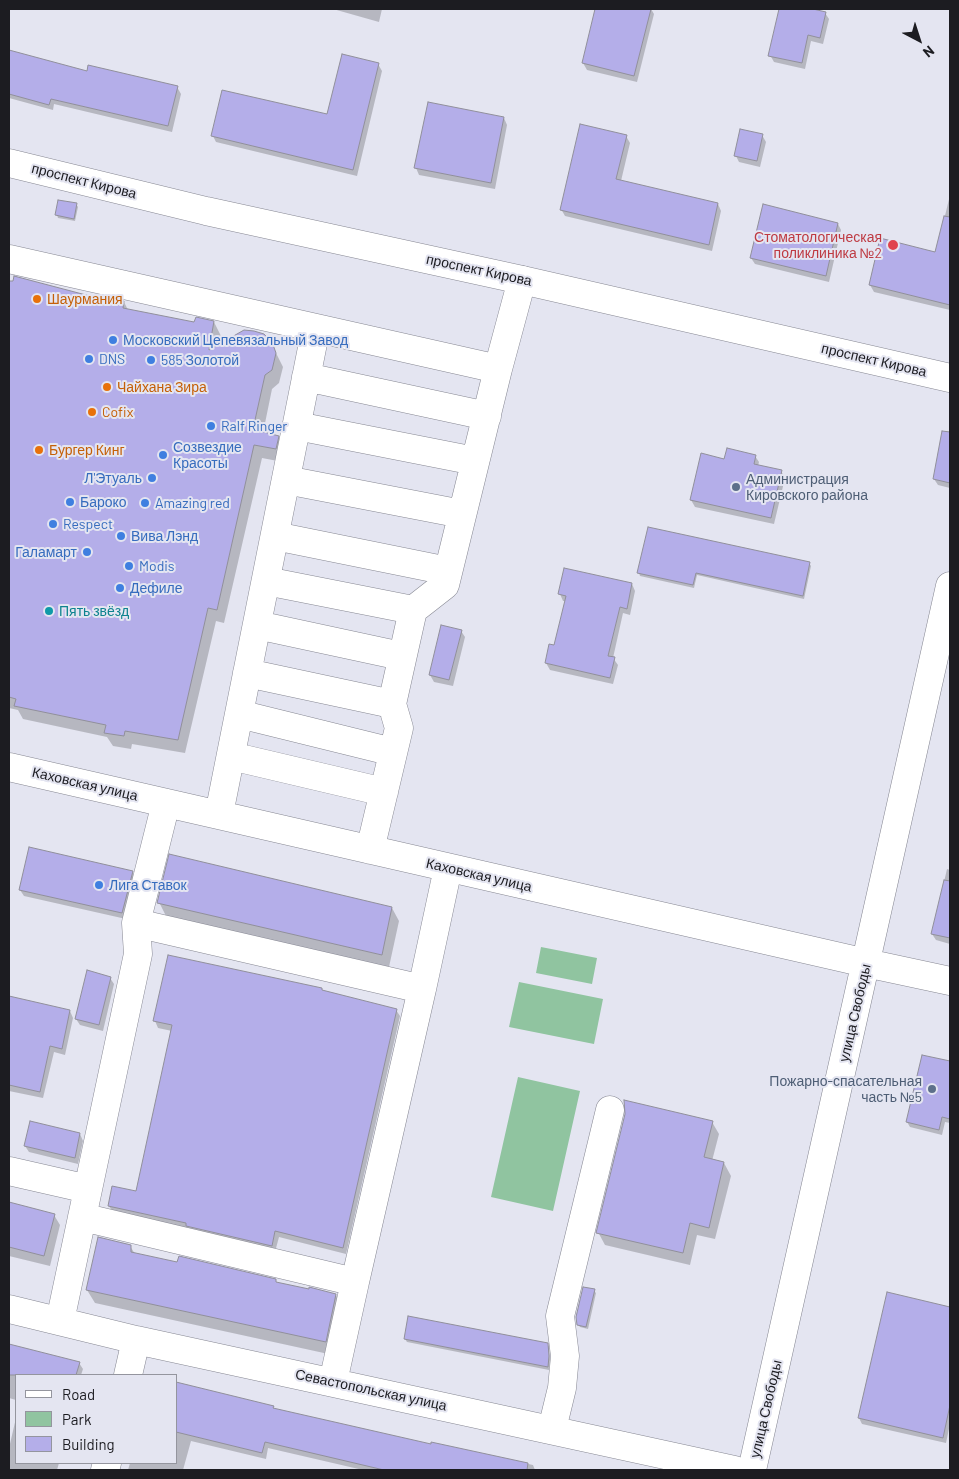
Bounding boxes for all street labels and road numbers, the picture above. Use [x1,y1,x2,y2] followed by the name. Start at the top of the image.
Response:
[30,160,138,202] street label: проспект Кирова
[425,251,533,289] street label: проспект Кирова
[820,340,928,380] street label: проспект Кирова
[31,764,139,804] street label: Каховская улица
[425,855,533,895] street label: Каховская улица
[836,962,874,1064] street label: улица Свободы
[747,1358,785,1460] street label: улица Свободы
[294,1366,448,1414] street label: Севастопольская улица

